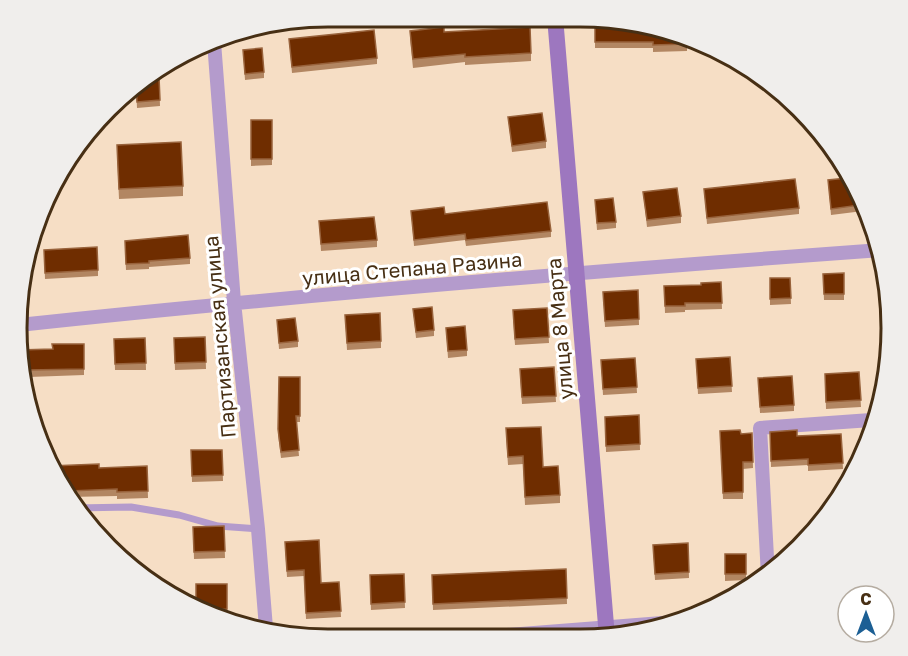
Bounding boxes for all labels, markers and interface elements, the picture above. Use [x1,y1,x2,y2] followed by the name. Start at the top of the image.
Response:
[198,235,240,439] street label: Партизанская улица
[301,246,523,290] street label: улица Степана Разина
[541,257,577,401] street label: улица 8 Марта
[836,584,896,644] north arrow
[860,589,872,609] text: С

